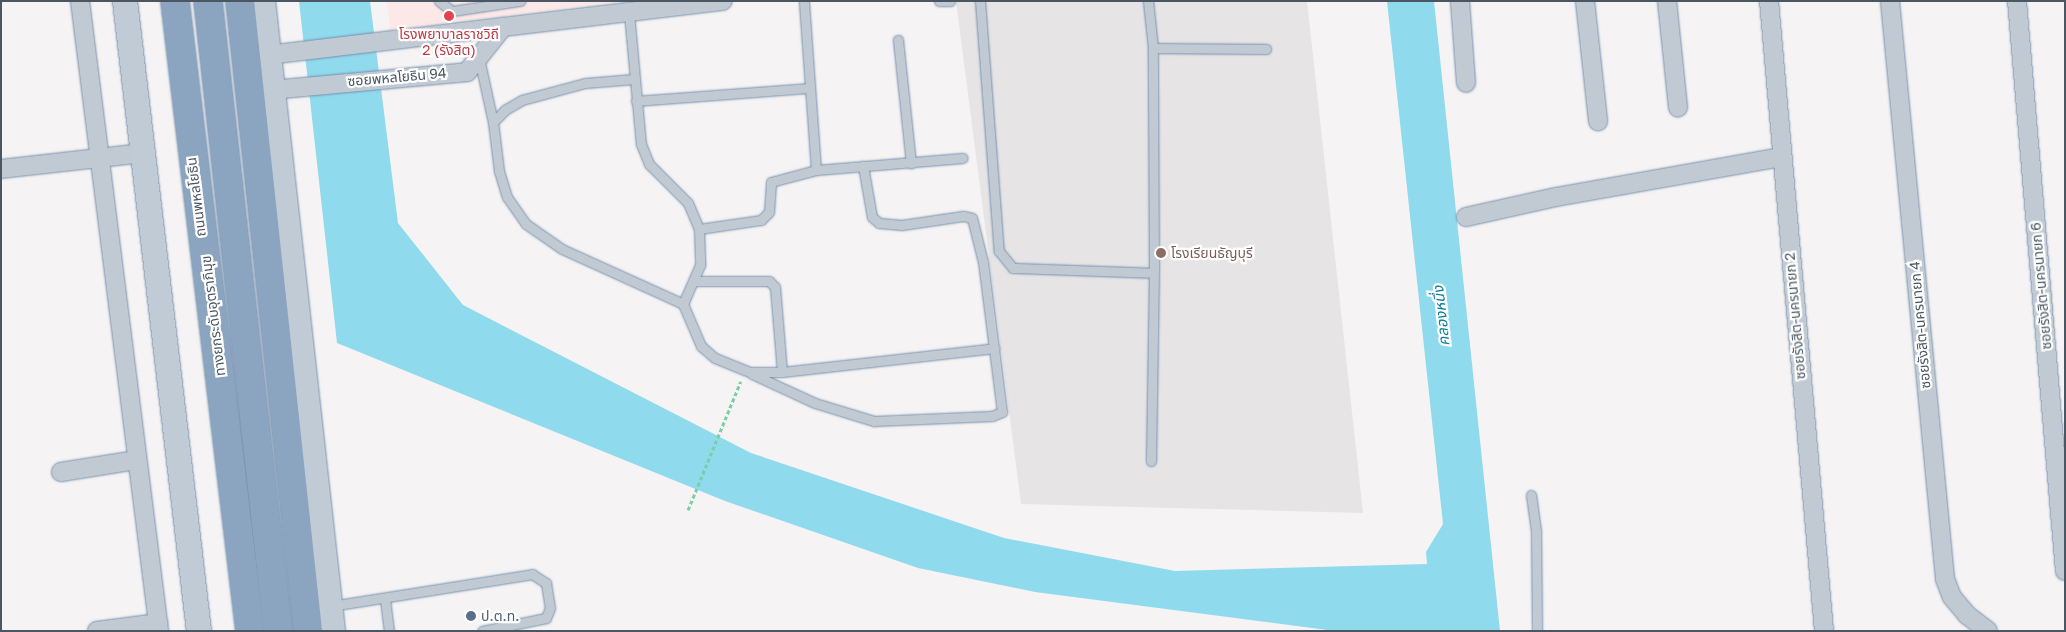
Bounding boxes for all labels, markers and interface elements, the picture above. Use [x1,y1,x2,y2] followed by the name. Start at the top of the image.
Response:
[442,9,456,23] marker: โรงพยาบาลราชวิถี 2 (รังสิต)
[399,26,499,58] place label: โรงพยาบาลราชวิถี 2 (รังสิต)
[347,64,447,90] street label: ซอยพหลโยธิน 94
[183,156,209,238] street label: ถนนพหลโยธิน
[2027,222,2055,350] street label: ซอยรังสิต-นครนายก 6
[1171,245,1253,261] place label: โรงเรียนธัญบุรี
[1155,247,1167,259] marker: โรงเรียนธัญบุรี
[1781,252,1809,380] street label: ซอยรังสิต-นครนายก 2
[197,255,229,377] street label: ทางยกระดับอุตราภิมุข
[1906,261,1934,389] street label: ซอยรังสิต-นครนายก 4
[1429,285,1453,347] water label: คลองหนึ่ง
[481,608,519,624] place label: ป.ต.ท.
[465,610,477,622] marker: ป.ต.ท.

